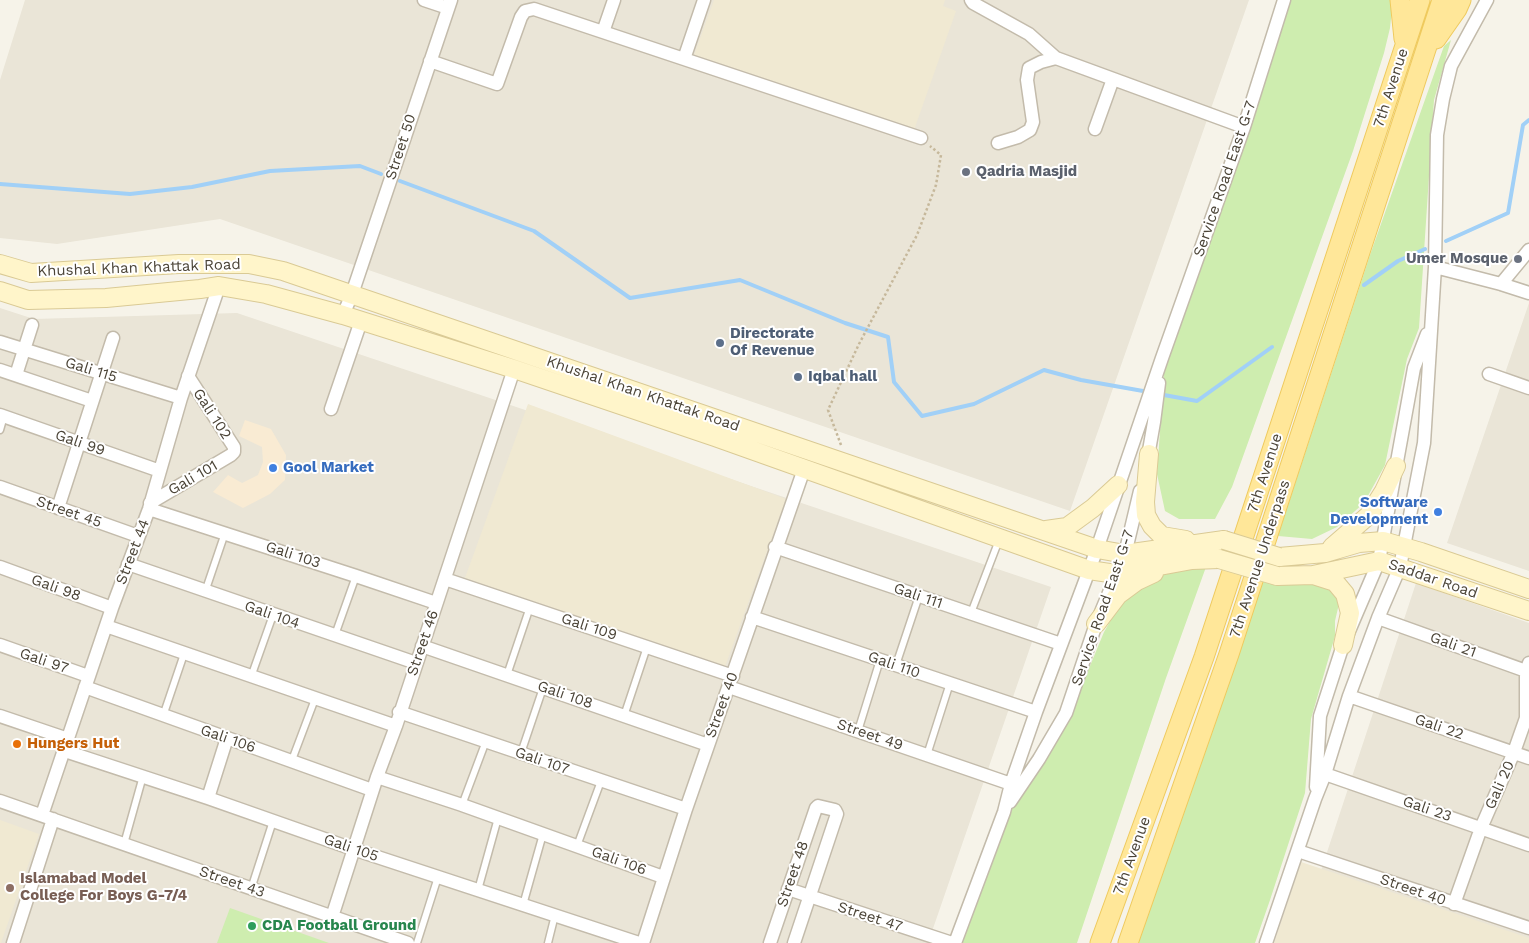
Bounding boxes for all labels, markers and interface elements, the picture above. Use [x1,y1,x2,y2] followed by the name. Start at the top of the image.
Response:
[1370,46,1412,130] street label: 7th Avenue
[1190,99,1260,259] street label: Service Road East G-7
[382,112,420,182] street label: Street 50
[976,163,1077,181] place label: Qadria Masjid
[960,166,972,178] marker: Qadria Masjid
[1406,250,1508,268] place label: Umer Mosque
[1512,253,1524,265] marker: Umer Mosque
[37,255,241,281] street label: Khushal Khan Khattak Road
[730,325,814,360] place label: Directorate Of Revenue
[714,337,726,349] marker: Directorate Of Revenue
[544,352,742,436] street label: Khushal Khan Khattak Road
[63,354,119,386] street label: Gali 115
[808,368,877,386] place label: Iqbal hall
[792,371,804,383] marker: Iqbal hall
[189,385,235,443] street label: Gali 102
[53,426,107,460] street label: Gali 99
[1244,431,1286,515] street label: 7th Avenue
[165,457,221,499] street label: Gali 101
[283,459,374,477] place label: Gool Market
[267,462,279,474] marker: Gool Market
[1226,478,1294,640] street label: 7th Avenue Underpass
[34,492,104,532] street label: Street 45
[1330,494,1428,529] place label: Software Development
[1432,506,1444,518] marker: Software Development
[112,517,154,587] street label: Street 44
[1068,528,1138,688] street label: Service Road East G-7
[263,538,323,572] street label: Gali 103
[1386,555,1480,603] street label: Saddar Road
[29,571,83,605] street label: Gali 98
[891,579,945,613] street label: Gali 111
[242,597,302,633] street label: Gali 104
[403,608,443,678] street label: Street 46
[559,610,619,644] street label: Gali 109
[1428,628,1478,662] street label: Gali 21
[17,644,71,678] street label: Gali 97
[866,648,922,682] street label: Gali 110
[702,670,742,740] street label: Street 40
[535,677,595,713] street label: Gali 108
[1412,710,1466,744] street label: Gali 22
[835,715,905,755] street label: Street 49
[198,721,258,757] street label: Gali 106
[27,735,119,753] place label: Hungers Hut
[11,738,23,750] marker: Hungers Hut
[512,743,572,779] street label: Gali 107
[1481,758,1519,812] street label: Gali 20
[1400,792,1454,826] street label: Gali 23
[1109,814,1155,898] street label: 7th Avenue
[321,830,381,866] street label: Gali 105
[773,839,813,909] street label: Street 48
[589,843,649,879] street label: Gali 106
[197,862,267,902] street label: Street 43
[20,870,187,905] place label: Islamabad Model College For Boys G-7/4
[1378,870,1448,910] street label: Street 40
[4,882,16,894] marker: Islamabad Model College For Boys G-7/4
[835,898,905,936] street label: Street 47
[262,917,416,935] place label: CDA Football Ground
[246,920,258,932] marker: CDA Football Ground

